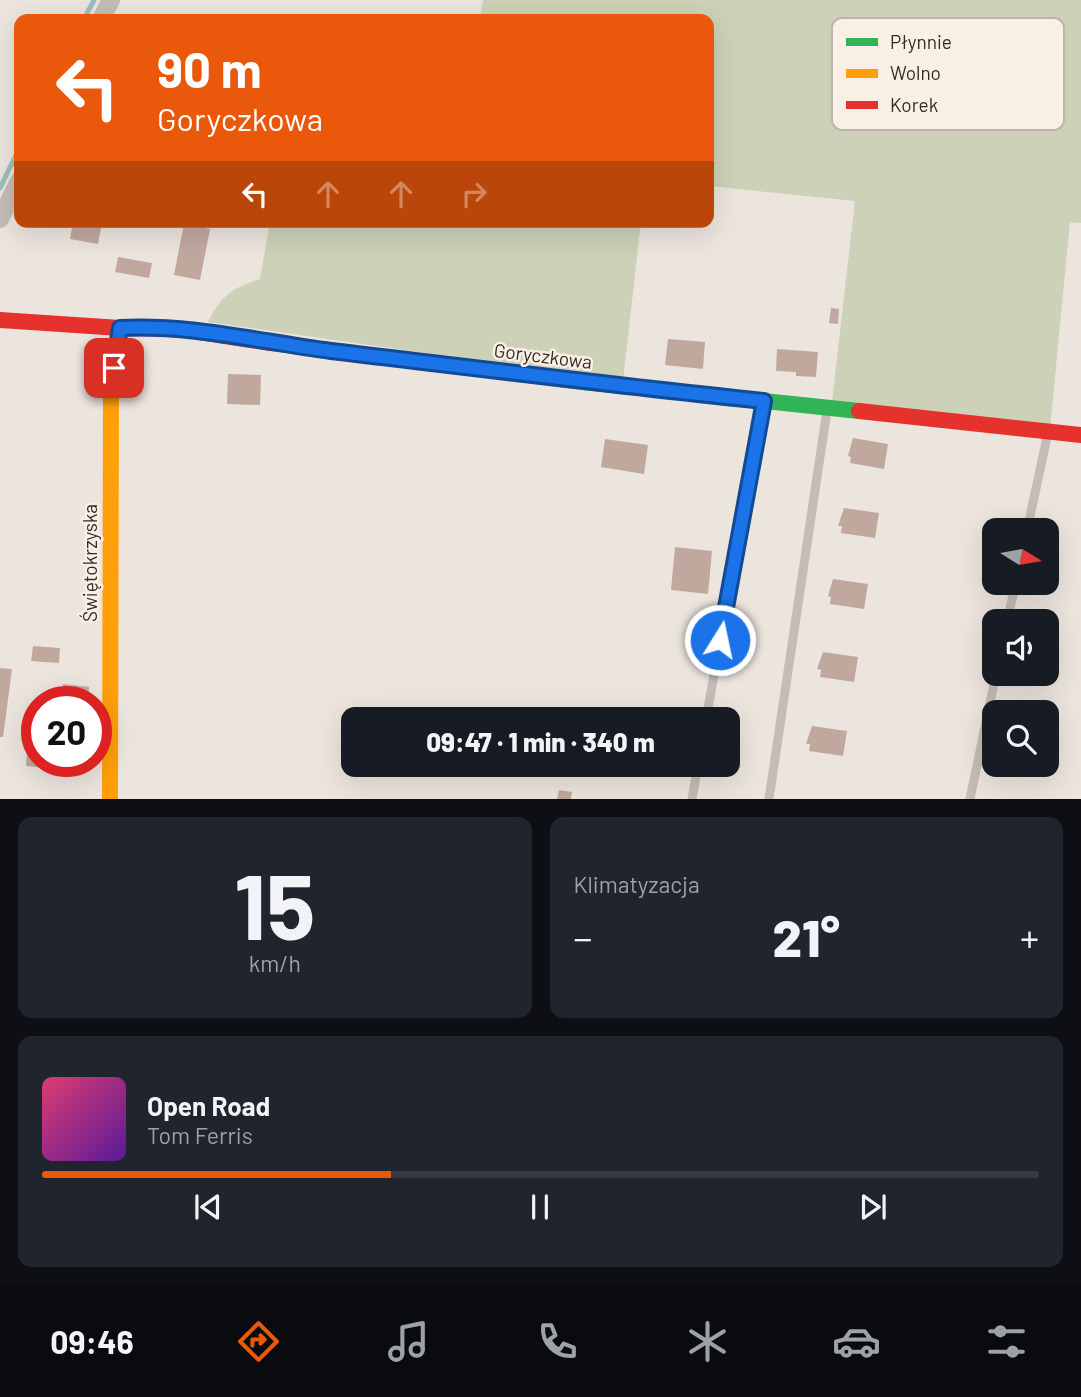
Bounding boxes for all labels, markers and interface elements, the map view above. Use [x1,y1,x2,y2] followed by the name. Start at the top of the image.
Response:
[832,18,1064,130] legend
[890,30,952,53] text: Płynnie
[157,39,262,98] text: 90 m
[42,42,133,133] icon: left
[890,61,941,84] text: Wolno
[890,93,938,116] text: Korek
[157,99,323,137] text: Goryczkowa
[236,175,274,213] icon: left
[309,175,347,213] icon: ahead
[382,175,420,213] icon: ahead
[455,175,493,213] icon: right
[84,338,144,398] pin
[493,338,593,373] street label: Goryczkowa
[95,349,133,387] icon: arrive
[78,504,101,622] street label: Świętokrzyska
[982,518,1059,595] north arrow
[982,518,1059,777] map controls
[683,603,757,677] position arrow
[982,609,1059,686] button: sound
[21,686,112,777] speed limit sign: 20
[982,700,1059,777] button: search
[426,726,655,757] text: 09:47 · 1 min · 340 m
[234,849,315,958] text: 15
[574,870,700,898] text: Klimatyzacja
[773,905,840,967] text: 21°
[574,914,593,960] text: −
[1020,914,1039,960] text: +
[249,949,301,977] text: km/h
[147,1090,270,1121] text: Open Road
[147,1121,253,1149] text: Tom Ferris
[189,1188,227,1226] icon: previous
[521,1188,559,1226] icon: pause
[854,1188,892,1226] icon: next
[234,1317,283,1366] icon: directions
[384,1317,433,1366] icon: music
[533,1317,582,1366] icon: phone
[683,1317,732,1366] icon: climate
[832,1317,881,1366] icon: car
[982,1317,1031,1366] icon: filters
[50,1322,134,1360] text: 09:46

